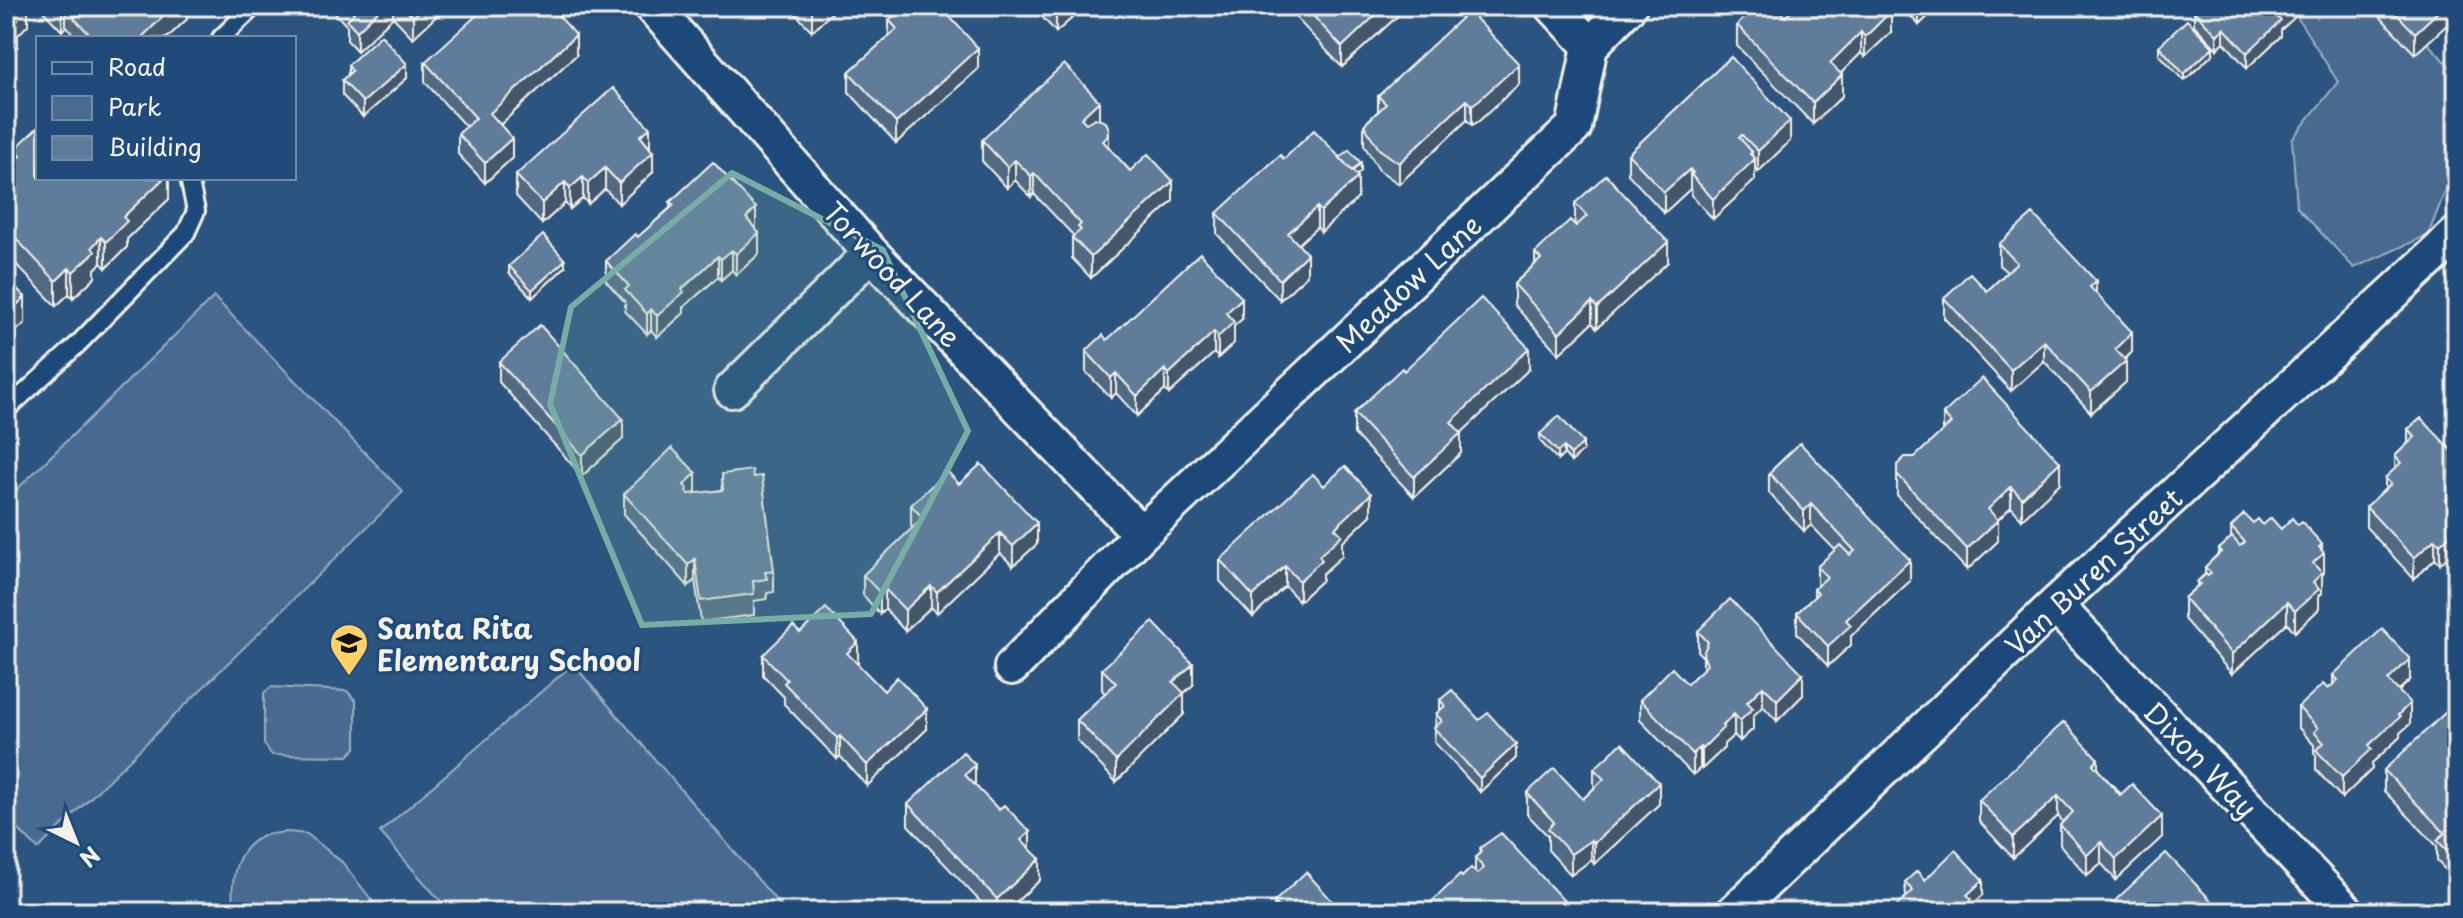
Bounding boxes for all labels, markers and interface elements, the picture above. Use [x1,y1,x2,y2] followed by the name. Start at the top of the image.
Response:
[36,36,296,180] legend
[108,48,166,84] text: Road
[108,88,162,124] text: Park
[108,128,202,164] text: Building
[814,191,972,357] street label: Torwood Lane
[1325,204,1491,362] street label: Meadow Lane
[1994,477,2192,665] street label: Van Buren Street
[377,606,641,681] place label: Santa Rita Elementary School
[328,622,370,677] school or university icon: Santa Rita Elementary School
[2134,691,2268,827] street label: Dixon Way
[36,802,116,882] north arrow
[73,840,108,876] text: N

